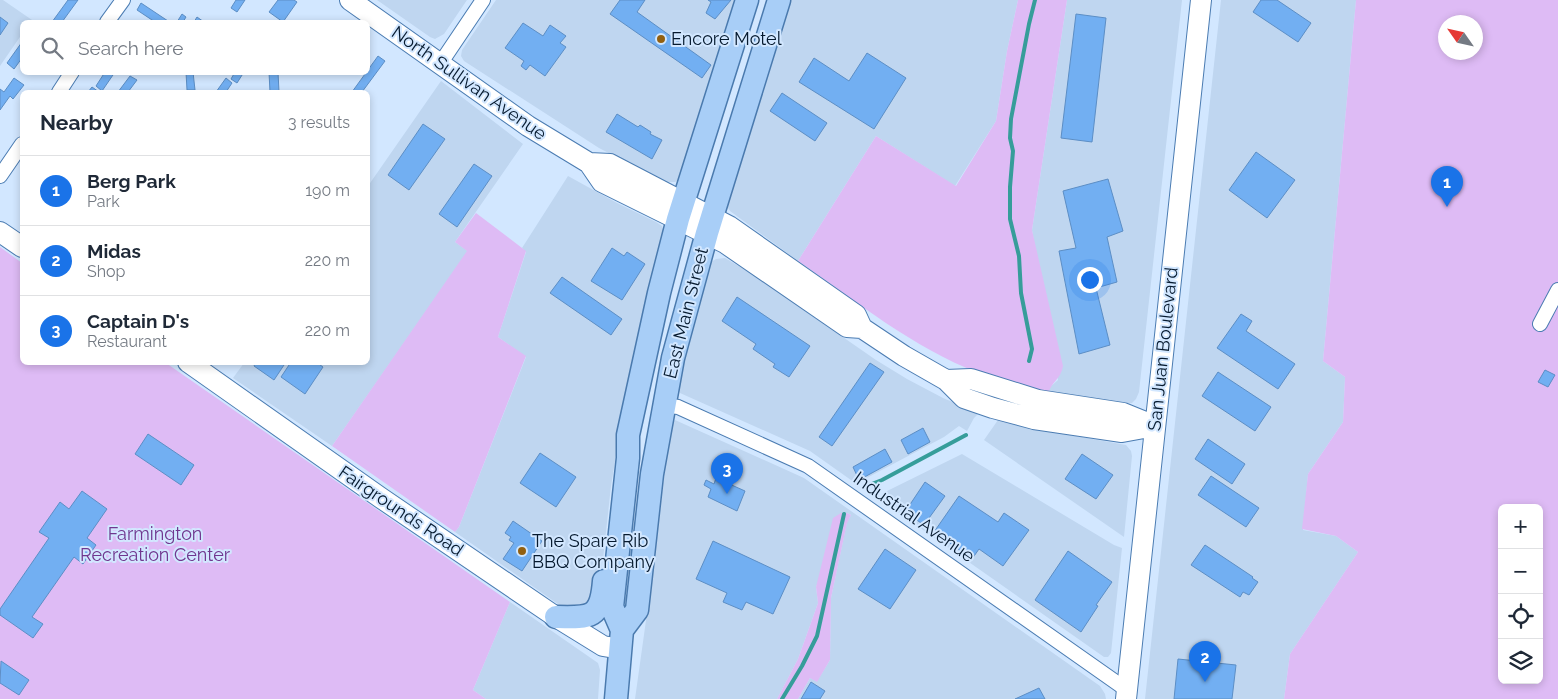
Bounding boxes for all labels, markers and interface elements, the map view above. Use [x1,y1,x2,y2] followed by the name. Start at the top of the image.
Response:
[1438,15,1483,60] north arrow
[20,20,370,75] search box
[388,21,551,144] street label: North Sullivan Avenue
[671,28,782,49] place label: Encore Motel
[655,33,667,45] marker: Encore Motel
[38,34,66,62] icon: search
[78,37,184,59] text: Search here
[40,110,113,135] text: Nearby
[288,113,350,132] text: 3 results
[1431,166,1463,207] pin: 1
[87,170,176,192] text: Berg Park
[52,181,60,200] text: 1
[305,181,350,200] text: 190 m
[87,192,120,211] text: Park
[87,240,141,262] text: Midas
[659,245,712,381] street label: East Main Street
[51,251,61,270] text: 2
[305,251,350,270] text: 220 m
[87,262,125,281] text: Shop
[1143,266,1182,432] street label: San Juan Boulevard
[1077,267,1103,293] your location
[87,310,189,332] text: Captain D's
[52,321,60,340] text: 3
[305,321,350,340] text: 220 m
[87,332,167,351] text: Restaurant
[711,453,743,494] pin: 3
[335,461,468,560] street label: Fairgrounds Road
[850,467,979,566] street label: Industrial Avenue
[1498,504,1543,684] map controls
[1498,504,1543,549] button: +
[80,523,231,565] park label: Farmington Recreation Center
[532,530,655,572] place label: The Spare Rib BBQ Company
[516,545,528,557] marker: The Spare Rib BBQ Company
[1498,549,1543,594] button: −
[1498,594,1543,639] button: locate
[1498,639,1543,684] button: layers
[1189,641,1221,682] pin: 2

